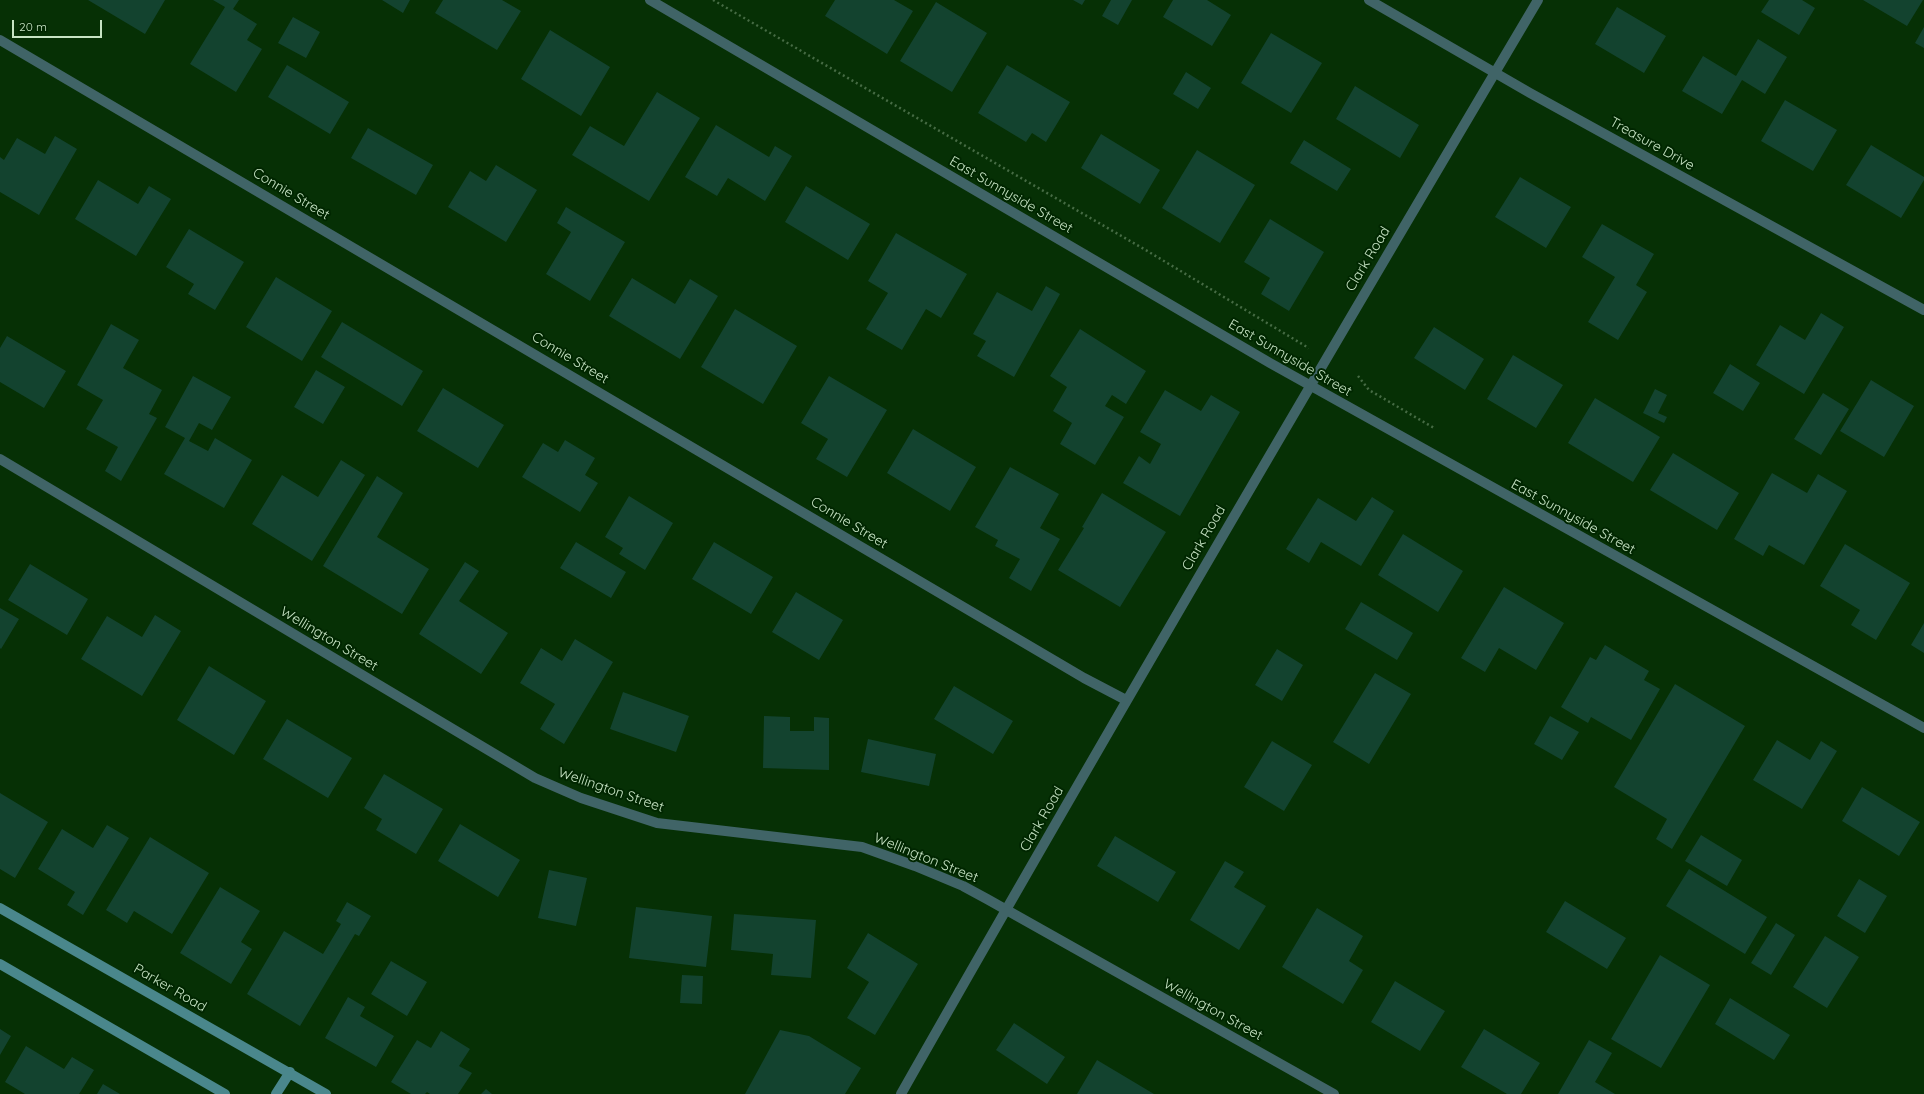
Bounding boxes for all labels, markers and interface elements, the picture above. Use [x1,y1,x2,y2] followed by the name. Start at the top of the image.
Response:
[14,12,104,38] scale bar
[19,19,47,34] text: 20 m
[1607,114,1697,174] street label: Treasure Drive
[946,153,1076,237] street label: East Sunnyside Street
[249,164,333,224] street label: Connie Street
[1342,224,1394,294] street label: Clark Road
[1225,316,1355,400] street label: East Sunnyside Street
[528,328,612,388] street label: Connie Street
[1508,476,1638,558] street label: East Sunnyside Street
[807,493,891,553] street label: Connie Street
[1179,503,1229,573] street label: Clark Road
[277,603,381,675] street label: Wellington Street
[556,764,666,816] street label: Wellington Street
[1017,784,1067,854] street label: Clark Road
[871,829,981,887] street label: Wellington Street
[131,960,209,1016] street label: Parker Road
[1160,976,1266,1044] street label: Wellington Street

